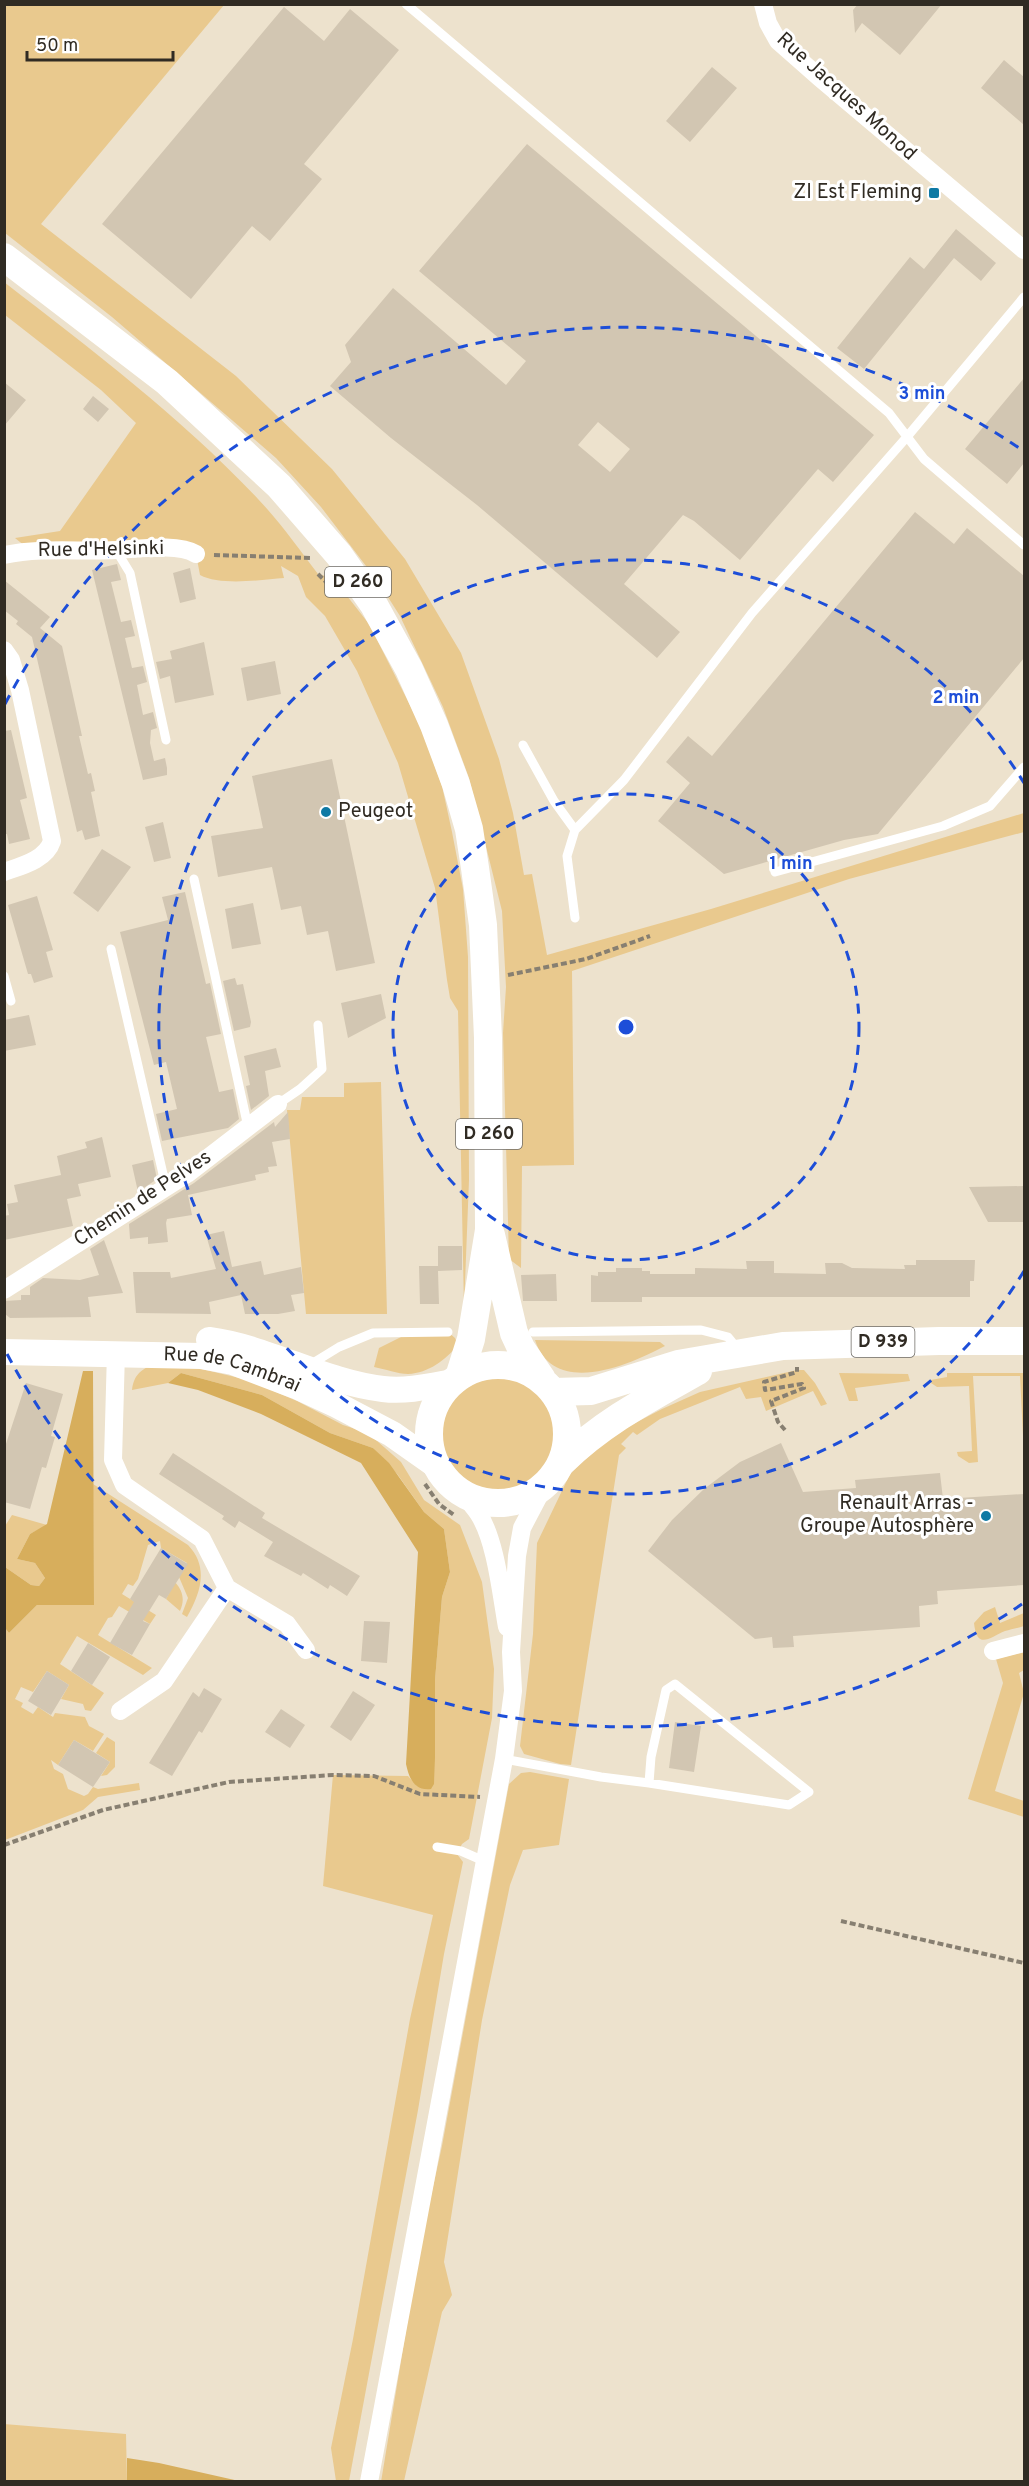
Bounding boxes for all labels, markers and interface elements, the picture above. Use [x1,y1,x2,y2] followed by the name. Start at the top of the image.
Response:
[27,24,172,62] scale bar
[770,27,922,167] street label: Rue Jacques Monod
[36,35,78,58] text: 50 m
[793,180,922,206] place label: ZI Est Fleming
[927,186,941,200] marker: ZI Est Fleming
[899,383,945,406] text: 3 min
[37,536,165,564] street label: Rue d'Helsinki
[325,567,391,597] road number: D 260
[932,687,980,710] text: 2 min
[338,799,413,825] place label: Peugeot
[319,805,333,819] marker: Peugeot
[769,853,813,876] text: 1 min
[616,1017,636,1037] centre of rings
[456,1119,522,1149] road number: D 260
[69,1145,217,1253] street label: Chemin de Pelves
[852,1327,914,1357] road number: D 939
[163,1342,305,1399] street label: Rue de Cambrai
[800,1491,974,1540] place label: Renault Arras - Groupe Autosphère
[979,1509,993,1523] marker: Renault Arras - Groupe Autosphère

